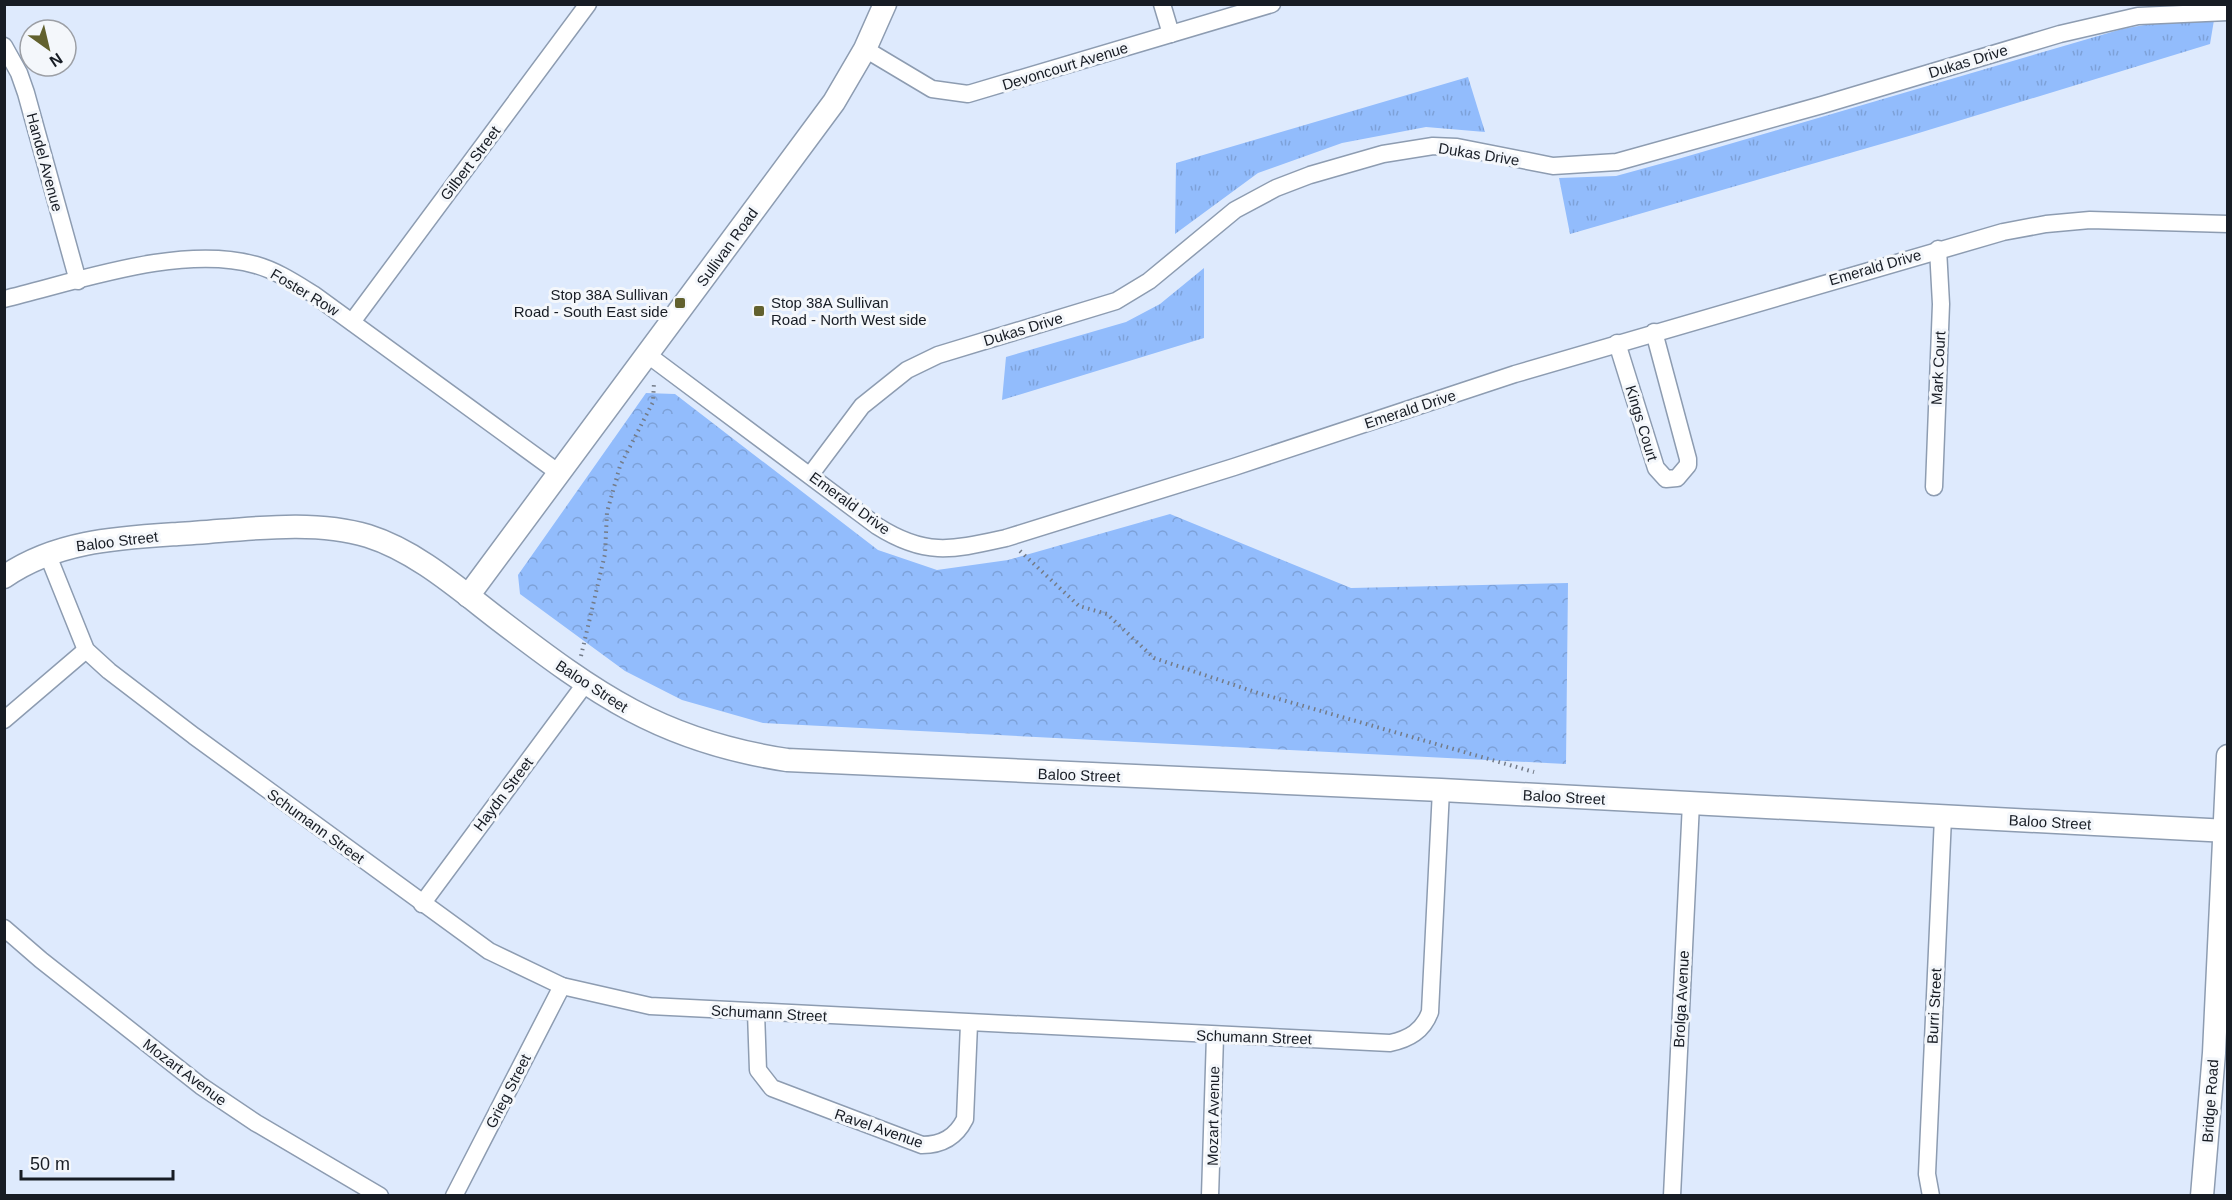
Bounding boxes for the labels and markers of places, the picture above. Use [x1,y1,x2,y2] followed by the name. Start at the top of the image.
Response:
[514,286,668,320] place label: Stop 38A Sullivan Road - South East side
[771,294,927,328] place label: Stop 38A Sullivan Road - North West side
[673,296,687,310] marker: Stop 38A Sullivan Road - South East side
[752,304,766,318] marker: Stop 38A Sullivan Road - North West side

